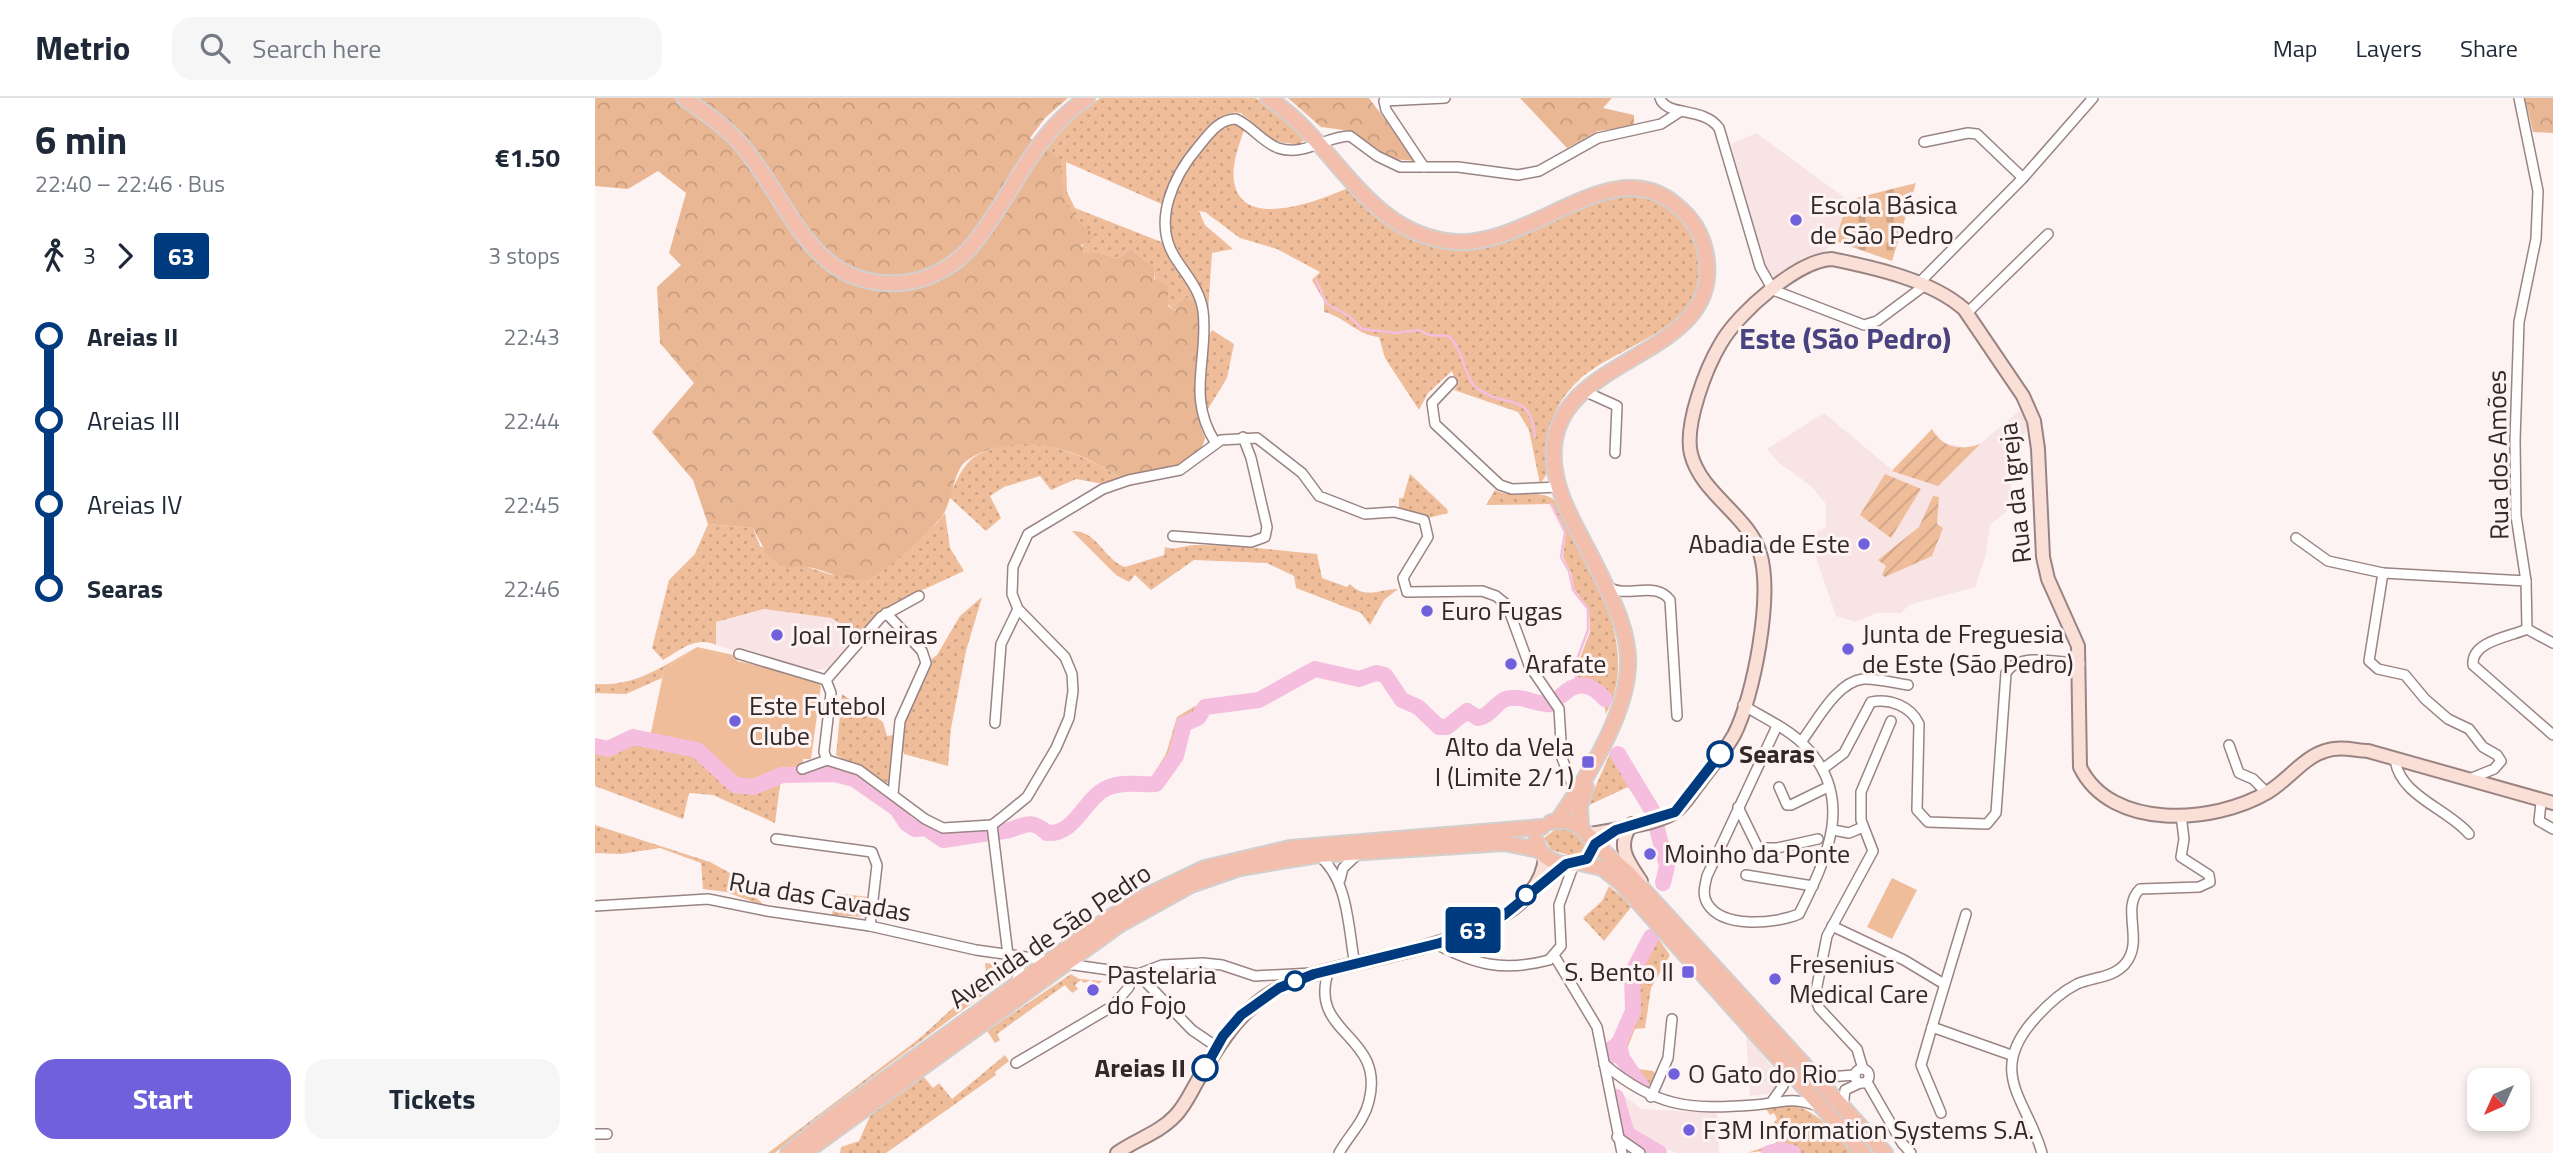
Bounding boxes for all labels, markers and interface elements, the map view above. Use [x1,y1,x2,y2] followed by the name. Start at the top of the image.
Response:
[172,17,662,80] search box
[35,23,130,73] text: Metrio
[196,29,234,67] icon: search
[252,29,381,68] text: Search here
[2273,30,2318,66] text: Map
[2356,30,2422,66] text: Layers
[2460,30,2518,66] text: Share
[35,111,127,169] text: 6 min
[495,138,560,177] text: €1.50
[35,166,225,201] text: 22:40 – 22:46 · Bus
[1810,185,1957,254] place label: Escola Básica de São Pedro
[1788,212,1804,228] marker: Escola Básica de São Pedro
[35,237,73,275] icon: walk
[106,237,144,275] icon: forward
[83,238,96,273] text: 3
[168,238,195,274] text: 63
[488,238,560,273] text: 3 stops
[1739,315,1951,361] district label: Este (São Pedro)
[87,317,178,356] text: Areias II
[503,319,560,354] text: 22:43
[2477,370,2518,540] street label: Rua dos Amões
[87,401,180,440] text: Areias III
[503,403,560,438] text: 22:44
[1988,421,2041,565] street label: Rua da Igreja
[87,485,182,524] text: Areias IV
[503,487,560,522] text: 22:45
[1688,524,1850,563] place label: Abadia de Este
[1856,536,1872,552] marker: Abadia de Este
[87,569,163,608] text: Searas
[503,571,560,606] text: 22:46
[1441,591,1563,630] place label: Euro Fugas
[1419,603,1435,619] marker: Euro Fugas
[1862,614,2074,683] place label: Junta de Freguesia de Este (São Pedro)
[791,615,938,654] place label: Joal Torneiras
[769,627,785,643] marker: Joal Torneiras
[1840,641,1856,657] marker: Junta de Freguesia de Este (São Pedro)
[1525,644,1606,683] place label: Arafate
[1503,656,1519,672] marker: Arafate
[749,686,886,755] place label: Este Futebol Clube
[727,713,743,729] marker: Este Futebol Clube
[1435,727,1574,796] place label: Alto da Vela I (Limite 2/1)
[1739,734,1815,773] place label: Searas
[1707,741,1733,767] marker: Searas
[1580,754,1596,770] marker: Alto da Vela I (Limite 2/1)
[1664,834,1850,873] place label: Moinho da Ponte
[1642,846,1658,862] marker: Moinho da Ponte
[941,853,1159,1018] street label: Avenida de São Pedro
[726,861,914,932] street label: Rua das Cavadas
[1516,885,1536,905] unlabelled marker
[1441,907,1505,953] line badge: 63
[1460,912,1486,948] text: 63
[1789,944,1928,1013] place label: Fresenius Medical Care
[1564,952,1674,991] place label: S. Bento II
[1107,955,1216,1024] place label: Pastelaria do Fojo
[1680,964,1696,980] marker: S. Bento II
[1285,971,1305,991] unlabelled marker
[1767,971,1783,987] marker: Fresenius Medical Care
[1085,982,1101,998] marker: Pastelaria do Fojo
[1095,1048,1186,1087] place label: Areias II
[1688,1054,1837,1093] place label: O Gato do Rio
[1192,1055,1218,1081] marker: Areias II
[35,1059,291,1139] button: Start
[305,1059,560,1139] button: Tickets
[1666,1066,1682,1082] marker: O Gato do Rio
[2467,1068,2531,1130] north arrow
[2467,1068,2530,1131] map controls
[1703,1110,2034,1149] place label: F3M Information Systems S.A.
[1681,1122,1697,1138] marker: F3M Information Systems S.A.

